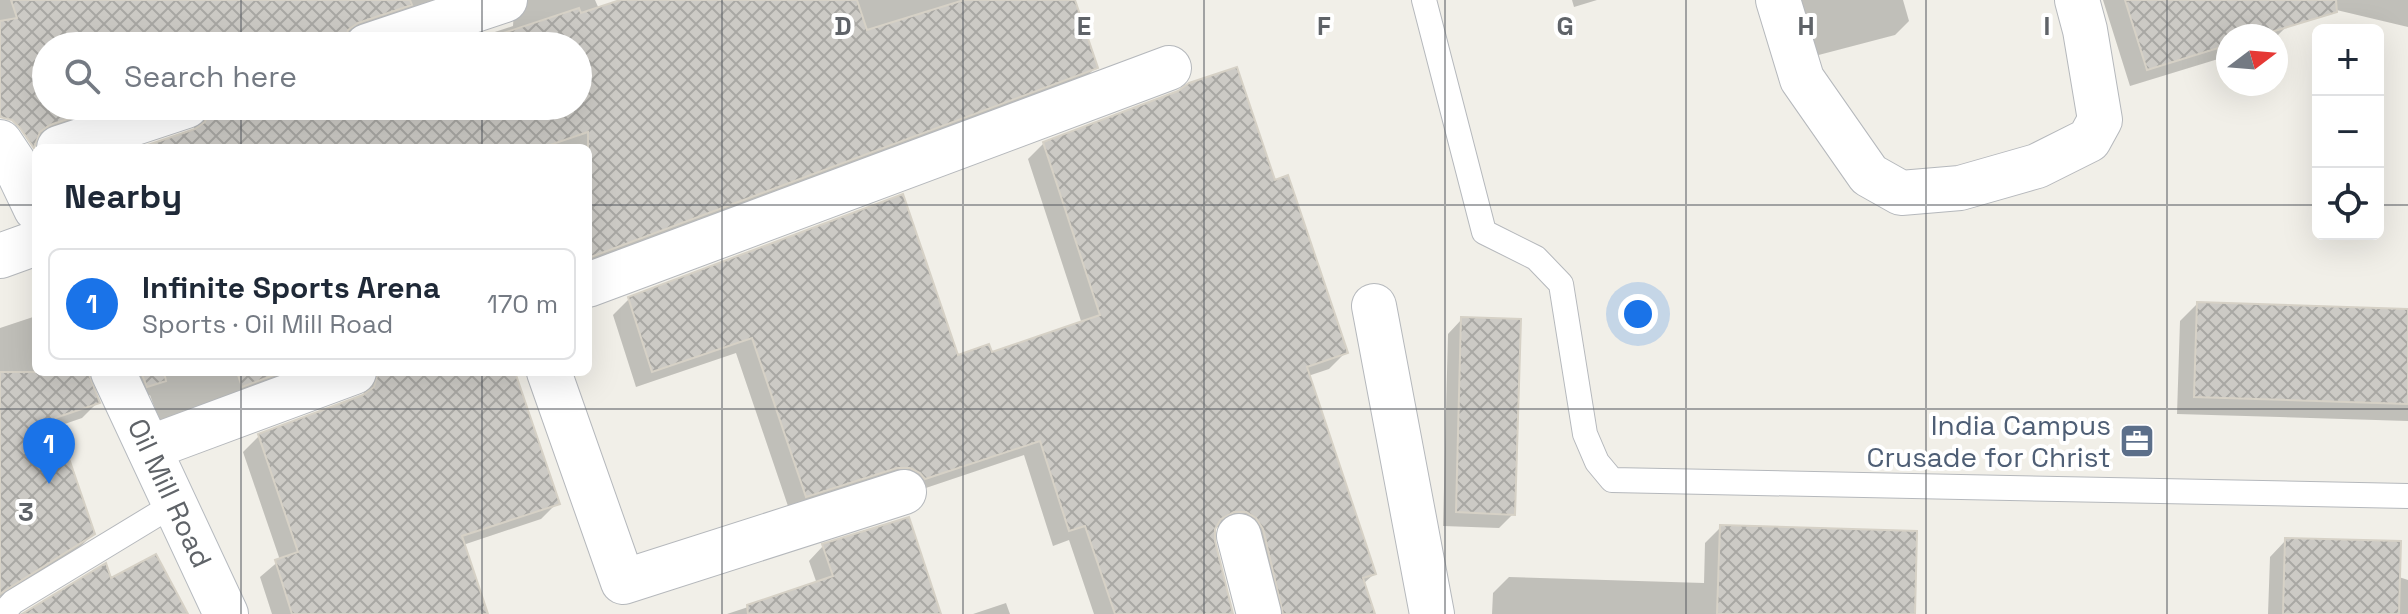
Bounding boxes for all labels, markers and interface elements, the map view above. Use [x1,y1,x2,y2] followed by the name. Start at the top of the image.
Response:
[834,9,852,43] text: D
[1077,9,1091,43] text: E
[1317,9,1331,43] text: F
[1556,9,1574,43] text: G
[1797,9,1815,43] text: H
[2044,9,2050,43] text: I
[2216,24,2288,96] north arrow
[2312,24,2384,240] map controls
[2312,24,2384,96] button: +
[32,32,592,120] search box
[60,54,104,98] icon: search
[124,57,297,96] text: Search here
[2312,96,2384,168] button: −
[2312,168,2384,240] button: locate
[64,175,182,218] text: Nearby
[142,268,440,307] text: Infinite Sports Arena
[86,287,98,321] text: 1
[487,287,558,321] text: 170 m
[1618,294,1658,334] your location
[142,307,393,341] text: Sports · Oil Mill Road
[1867,407,2111,475] place label: India Campus Crusade for Christ
[120,413,220,573] street label: Oil Mill Road
[23,418,75,484] pin: 1
[2118,422,2156,460] office icon: India Campus Crusade for Christ
[18,495,34,529] text: 3

